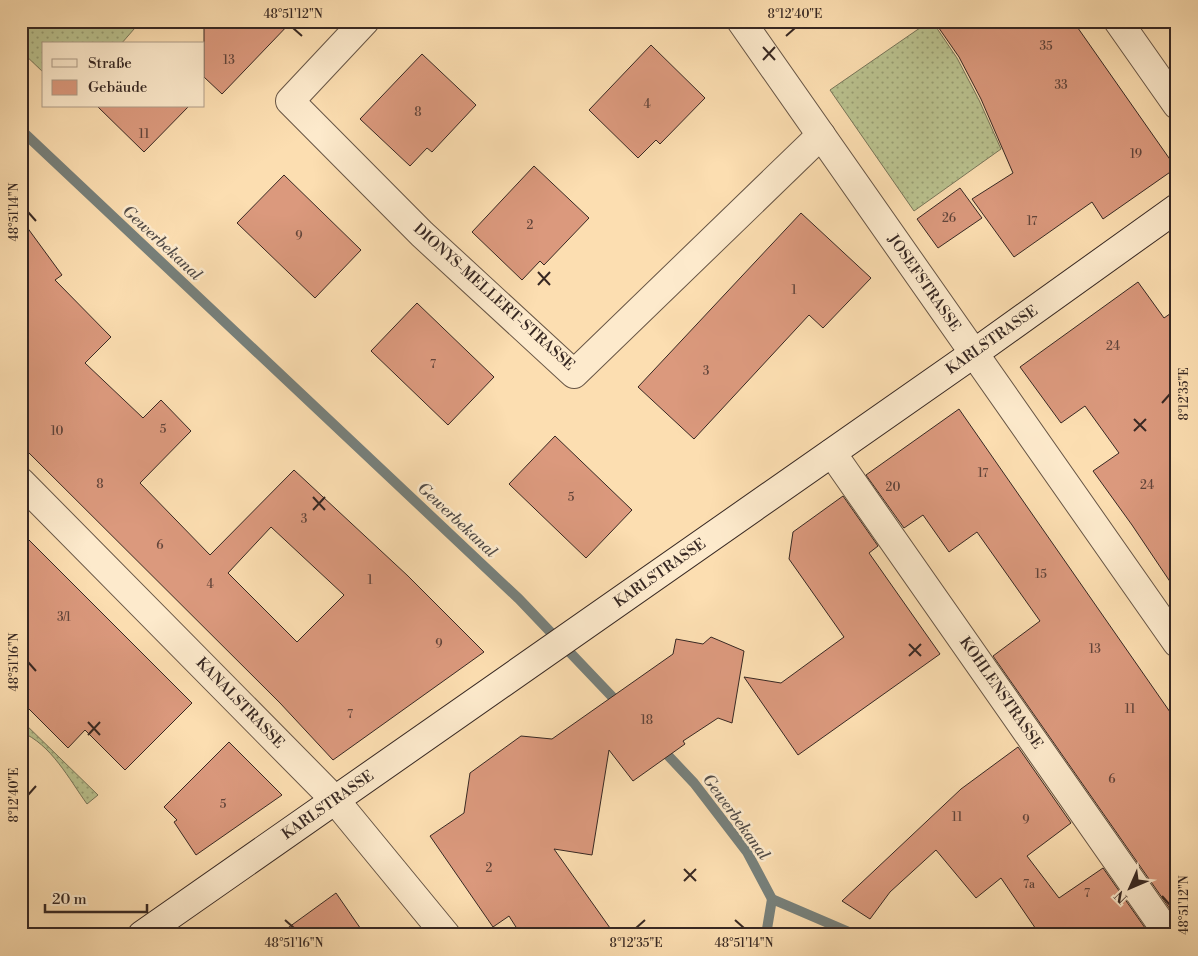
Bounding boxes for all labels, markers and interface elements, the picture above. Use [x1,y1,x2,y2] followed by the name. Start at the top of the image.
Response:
[263,7,323,22] text: 48°51'12"N
[768,7,822,22] text: 8°12'40"E
[1039,39,1053,54] house number: 35
[42,42,205,108] legend
[223,53,235,68] house number: 13
[88,54,132,73] text: Straße
[88,78,147,97] text: Gebäude
[1054,78,1068,93] house number: 33
[643,97,651,112] house number: 4
[414,105,422,120] house number: 8
[139,127,150,142] house number: 11
[1130,147,1142,162] house number: 19
[7,183,22,241] text: 48°51'14"N
[118,201,207,286] water label: Gewerbekanal
[942,211,956,226] house number: 26
[1027,214,1037,229] house number: 17
[527,218,534,233] house number: 2
[409,219,579,375] street label: DIONYS-MELLERT-STRASSE
[295,229,303,244] house number: 9
[883,230,965,335] street label: JOSEFSTRASSE
[791,283,797,298] house number: 1
[942,301,1042,379] street label: KARLSTRASSE
[1106,339,1120,354] house number: 24
[430,357,436,372] house number: 7
[703,364,710,379] house number: 3
[1177,368,1192,420] text: 8°12'35"E
[160,422,167,437] house number: 5
[51,424,63,439] house number: 10
[978,466,988,481] house number: 17
[96,477,104,492] house number: 8
[413,478,502,563] water label: Gewerbekanal
[1140,478,1154,493] house number: 24
[886,480,900,495] house number: 20
[568,490,575,505] house number: 5
[301,512,308,527] house number: 3
[610,534,710,612] street label: KARLSTRASSE
[156,538,164,553] house number: 6
[1035,567,1047,582] house number: 15
[367,573,373,588] house number: 1
[206,577,214,592] house number: 4
[57,610,72,625] house number: 3/1
[7,632,22,692] text: 48°51'16"N
[955,633,1047,753] street label: KOHLENSTRASSE
[435,637,443,652] house number: 9
[1089,642,1101,657] house number: 13
[192,654,288,752] street label: KANALSTRASSE
[1125,702,1136,717] house number: 11
[347,707,353,722] house number: 7
[641,713,653,728] house number: 18
[278,766,378,844] street label: KARLSTRASSE
[7,768,22,822] text: 8°12'40"E
[698,770,774,865] water label: Gewerbekanal
[1108,772,1116,787] house number: 6
[220,797,227,812] house number: 5
[952,810,963,825] house number: 11
[1022,813,1030,828] house number: 9
[486,861,493,876] house number: 2
[1106,864,1156,914] north arrow
[1177,875,1192,935] text: 48°51'12"N
[1023,877,1036,892] house number: 7a
[45,881,148,913] scale bar
[1084,886,1090,901] house number: 7
[1111,886,1132,907] text: N
[52,890,87,909] text: 20 m
[264,936,324,951] text: 48°51'16"N
[610,936,662,951] text: 8°12'35"E
[715,936,773,951] text: 48°51'14"N

